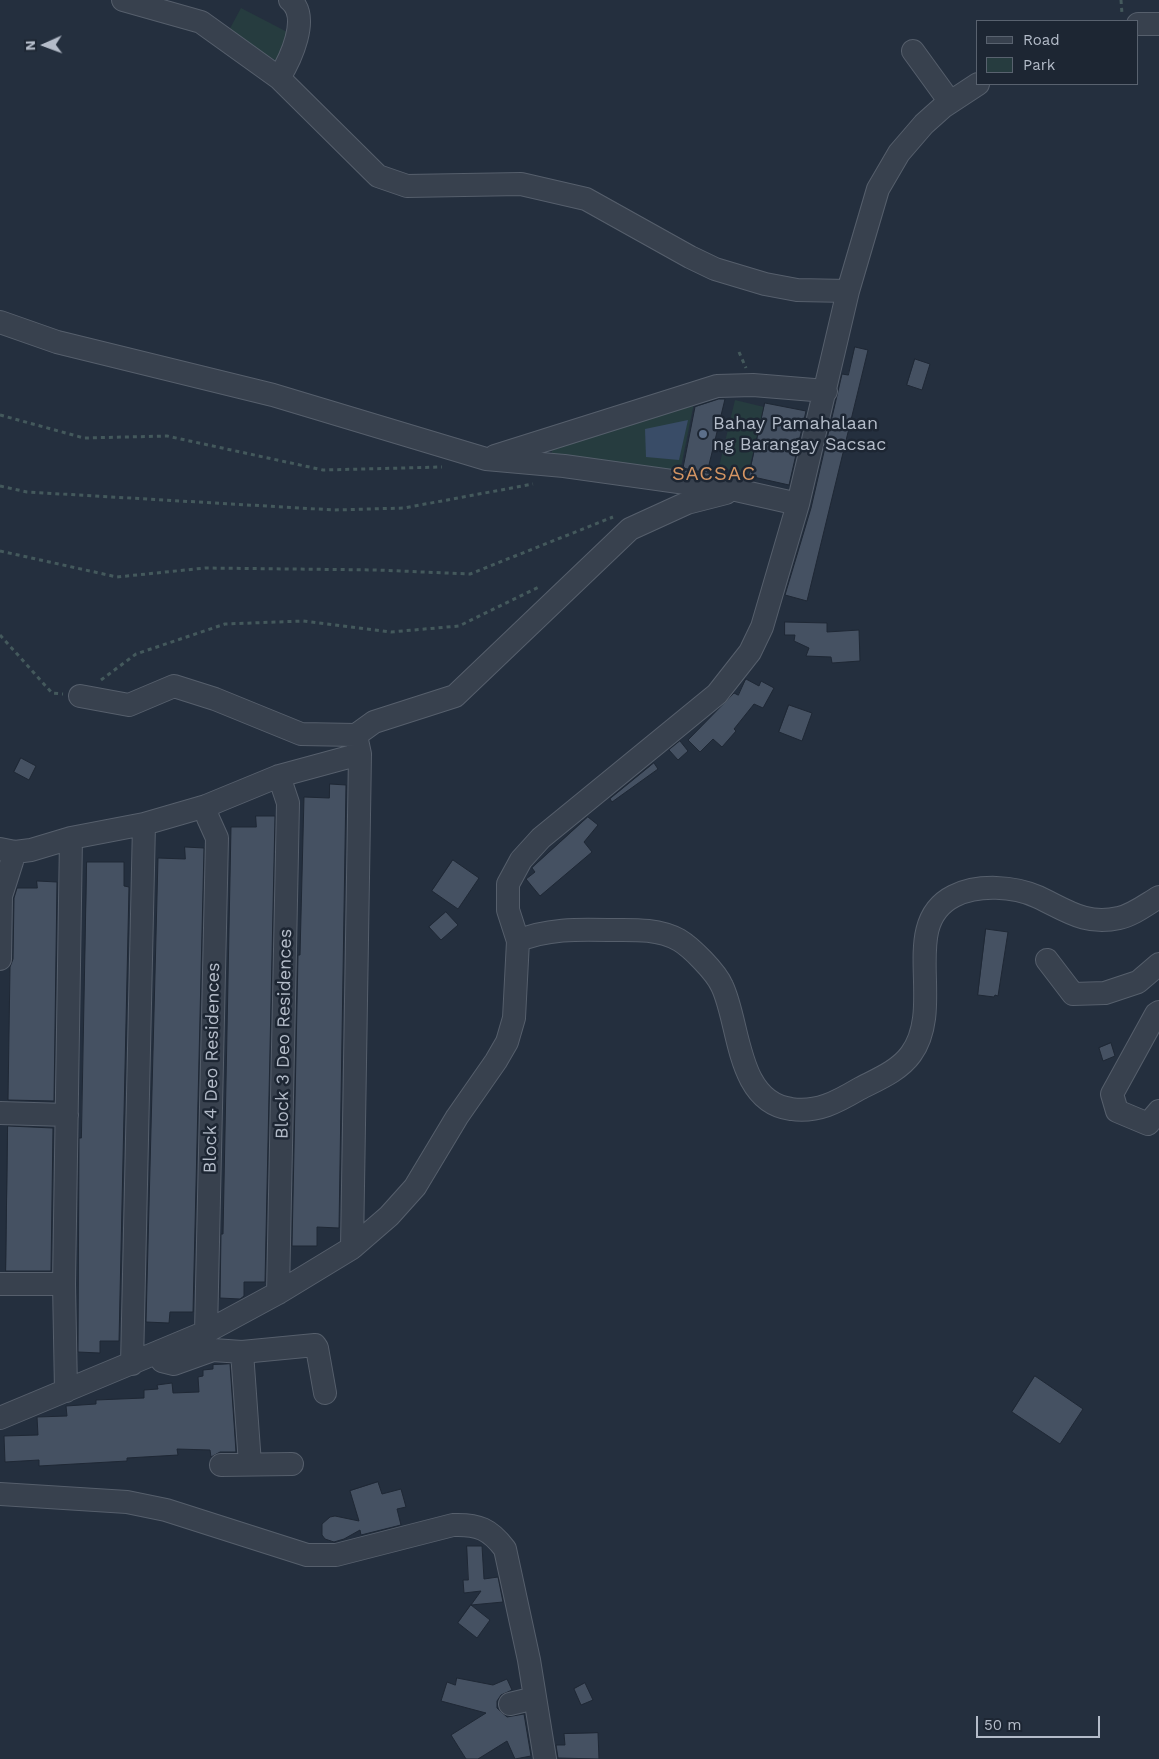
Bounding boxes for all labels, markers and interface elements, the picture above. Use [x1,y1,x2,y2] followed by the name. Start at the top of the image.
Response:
[20,20,70,70] north arrow
[976,20,1139,85] legend
[1023,31,1060,49] text: Road
[22,40,38,51] text: N
[1023,56,1055,74] text: Park
[713,413,886,456] place label: Bahay Pamahalaan ng Barangay Sacsac
[697,428,709,440] marker: Bahay Pamahalaan ng Barangay Sacsac
[671,462,757,486] district label: SACSAC
[271,929,297,1139] street label: Block 3 Deo Residences
[199,962,225,1174] street label: Block 4 Deo Residences
[979,1706,1103,1738] scale bar
[984,1716,1021,1734] text: 50 m

